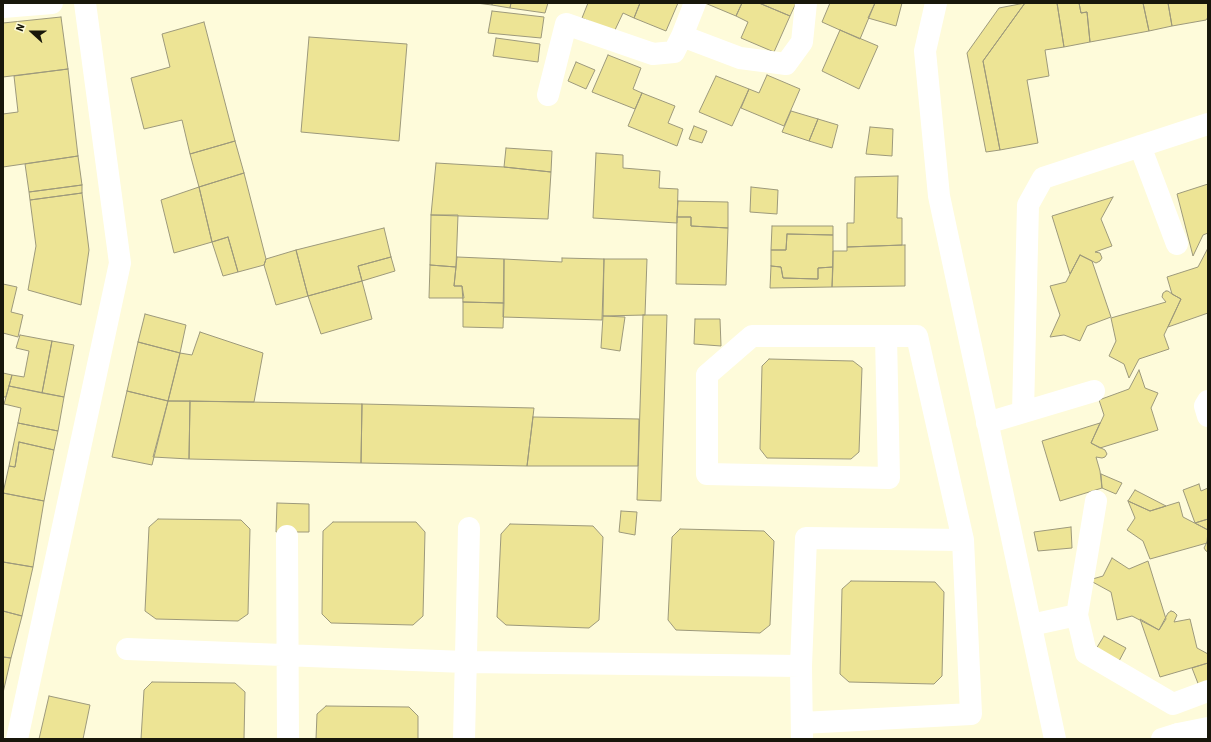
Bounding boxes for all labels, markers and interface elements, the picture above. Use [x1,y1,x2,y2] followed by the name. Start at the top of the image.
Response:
[12,12,52,52] north arrow
[12,21,29,34] text: N

